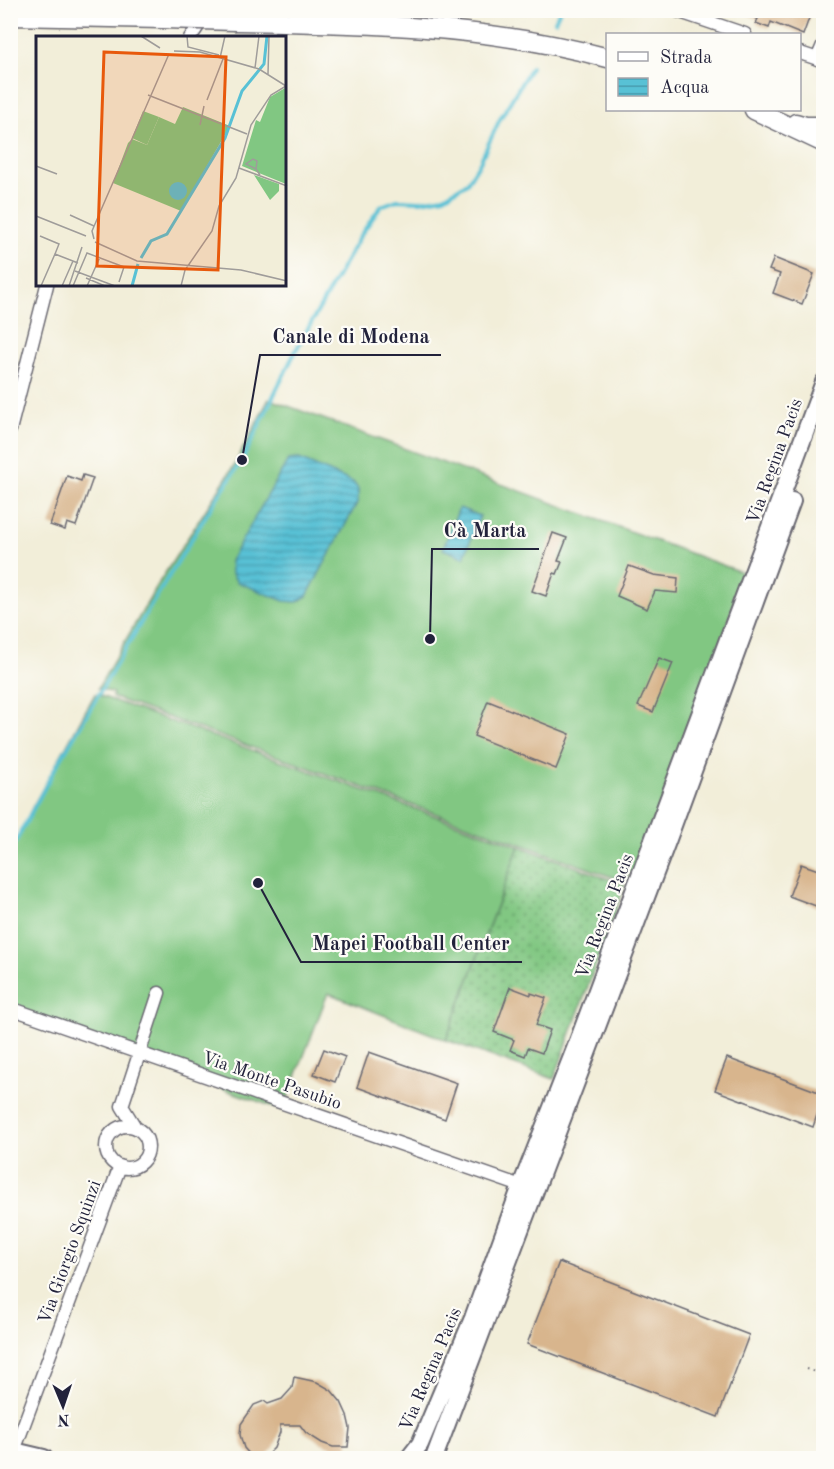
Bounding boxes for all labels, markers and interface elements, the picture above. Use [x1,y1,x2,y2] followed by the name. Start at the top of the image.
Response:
[606,33,801,111] legend
[36,36,286,286] inset map
[660,49,712,67] text: Strada
[660,79,709,97] text: Acqua
[260,317,441,355] callout: Canale di Modena
[272,328,430,348] text: Canale di Modena
[744,396,806,527] street label: Via Regina Pacis
[432,511,539,549] callout: Cà Marta
[443,522,527,542] text: Cà Marta
[573,851,637,981] street label: Via Regina Pacis
[301,924,522,962] callout: Mapei Football Center
[312,935,510,955] text: Mapei Football Center
[200,1049,344,1113] street label: Via Monte Pasubio
[36,1178,104,1327] street label: Via Giorgio Squinzi
[397,1305,465,1434] street label: Via Regina Pacis
[33,1376,93,1436] north arrow
[56,1411,70,1427] text: N

